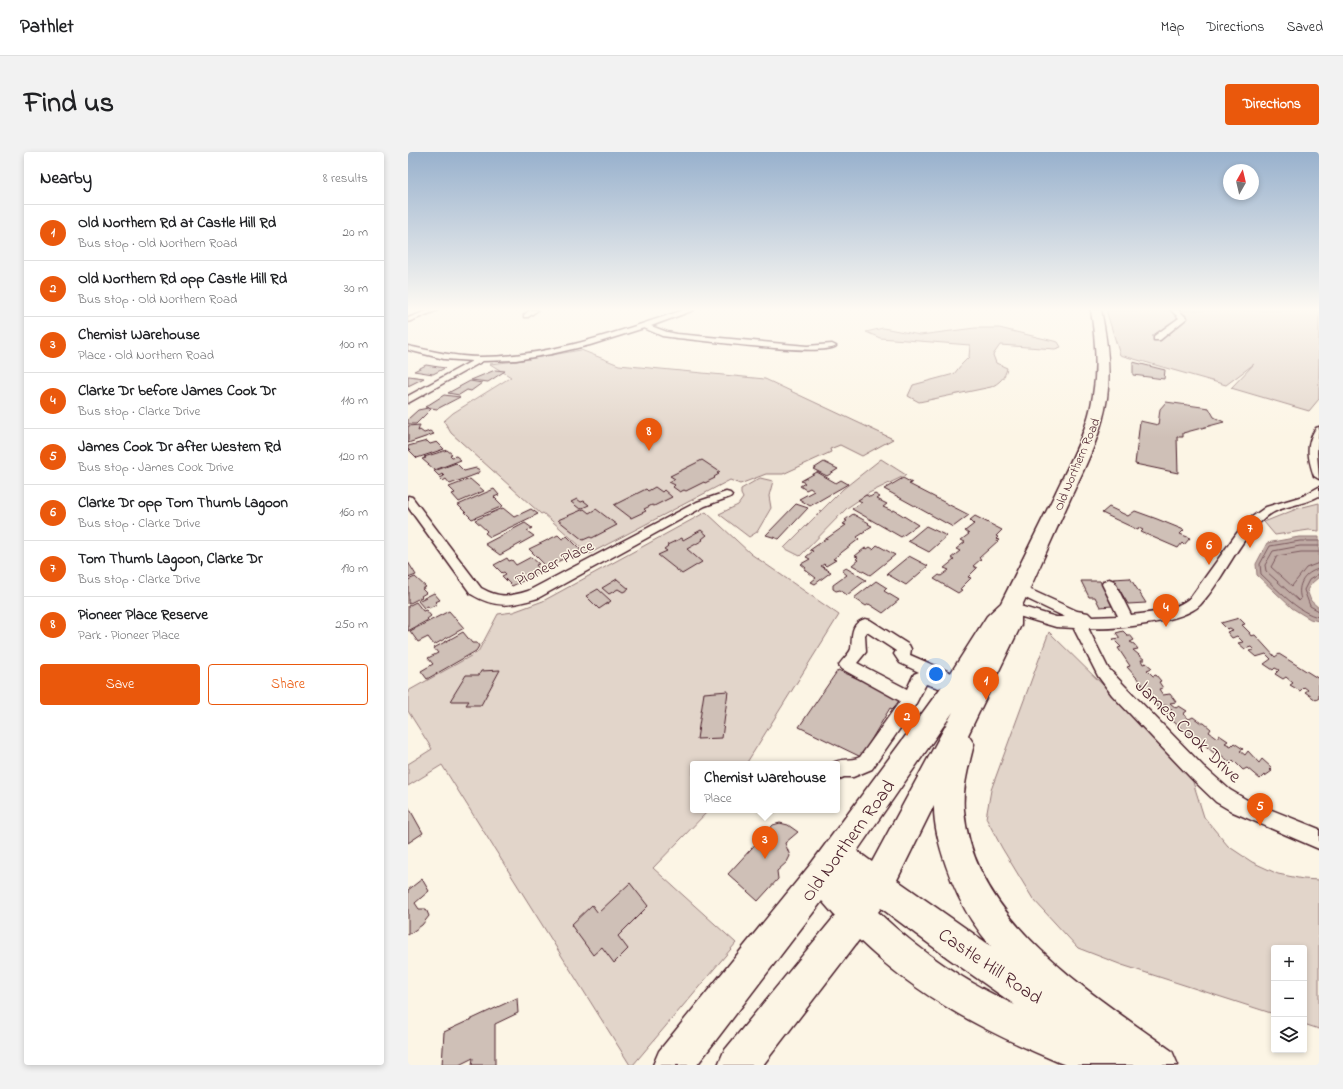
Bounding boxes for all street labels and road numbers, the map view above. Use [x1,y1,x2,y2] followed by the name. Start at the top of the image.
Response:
[1049,415,1106,514] street label: Old Northern Road
[512,534,599,593] street label: Pioneer Place
[1128,674,1247,790] street label: James Cook Drive
[796,775,903,908] street label: Old Northern Road
[932,922,1047,1012] street label: Castle Hill Road

